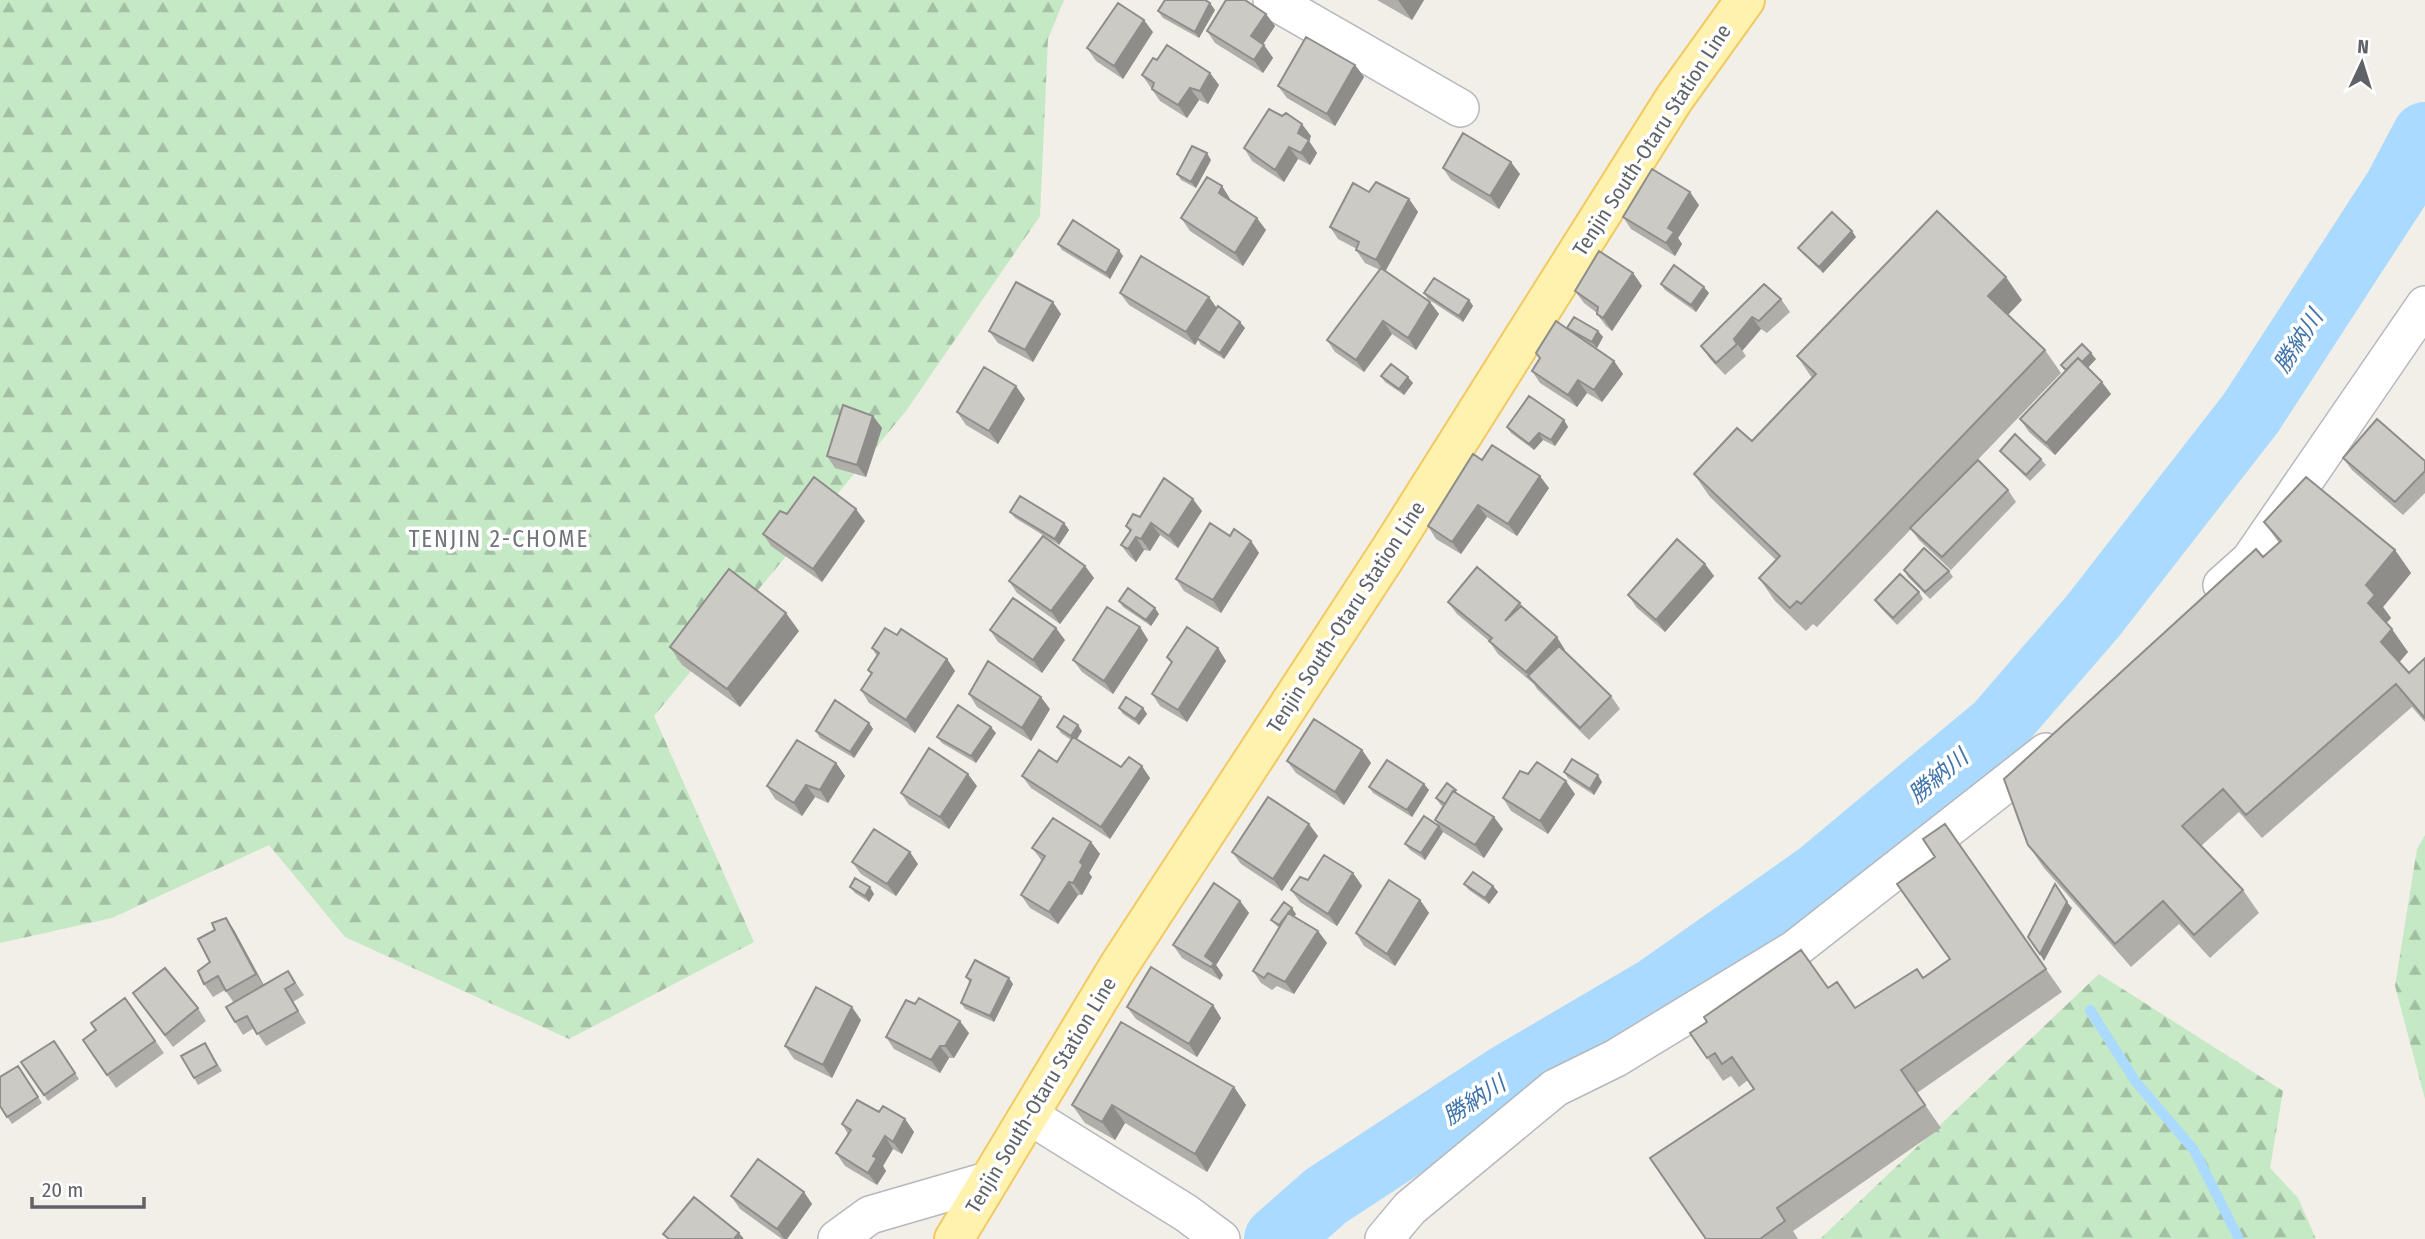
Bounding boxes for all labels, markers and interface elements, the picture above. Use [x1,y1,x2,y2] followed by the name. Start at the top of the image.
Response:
[1567,19,1737,261] street label: Tenjin South-Otaru Station Line
[2327,28,2397,98] north arrow
[2357,35,2370,58] text: N
[2267,302,2330,378] water label: 勝納川
[1261,496,1431,738] street label: Tenjin South-Otaru Station Line
[409,525,589,553] district label: TENJIN 2-CHOME
[1903,741,1976,809] water label: 勝納川
[960,972,1122,1218] street label: Tenjin South-Otaru Station Line
[1437,1068,1513,1131] water label: 勝納川
[32,1166,144,1210] scale bar
[42,1177,83,1203] text: 20 m

